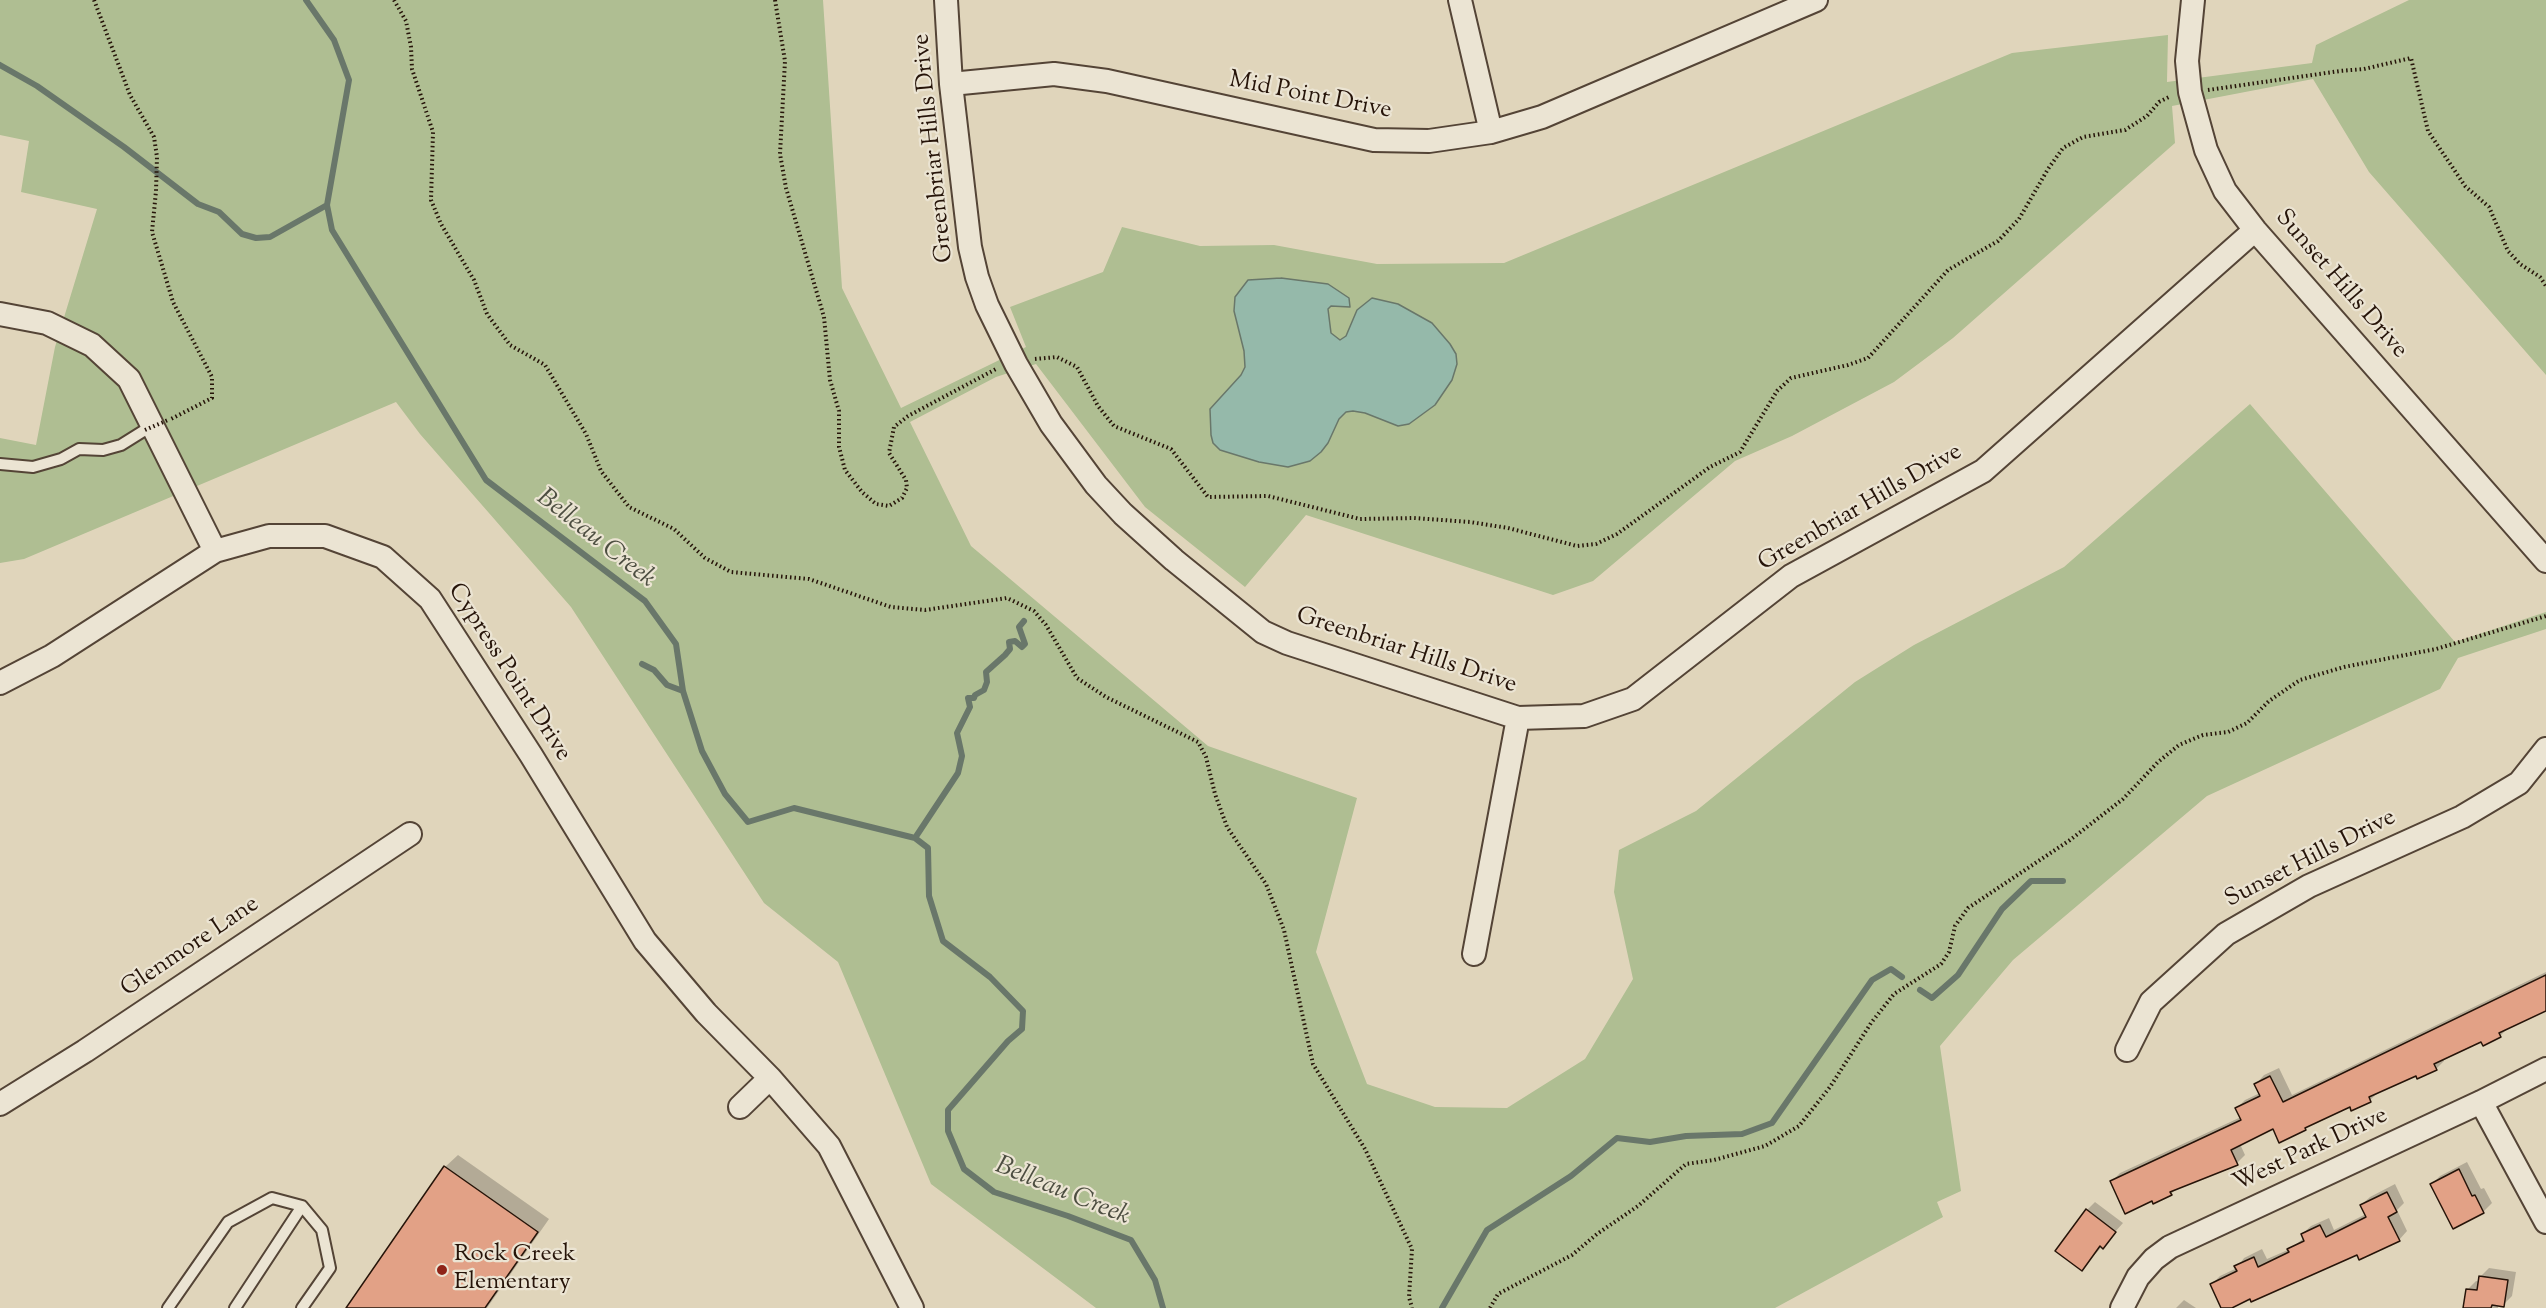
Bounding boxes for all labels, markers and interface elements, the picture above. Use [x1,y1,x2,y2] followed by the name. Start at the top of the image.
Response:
[909,32,961,264] street label: Greenbriar Hills Drive
[1226,67,1394,127] street label: Mid Point Drive
[2268,205,2412,365] street label: Sunset Hills Drive
[1754,439,1968,579] street label: Greenbriar Hills Drive
[529,484,661,596] water label: Belleau Creek
[440,579,576,767] street label: Cypress Point Drive
[1292,603,1520,701] street label: Greenbriar Hills Drive
[2221,805,2401,915] street label: Sunset Hills Drive
[117,891,265,1005] street label: Glenmore Lane
[2229,1103,2393,1199] street label: West Park Drive
[990,1152,1134,1234] water label: Belleau Creek
[454,1242,576,1298] place label: Rock Creek Elementary
[435,1263,449,1277] marker: Rock Creek Elementary

